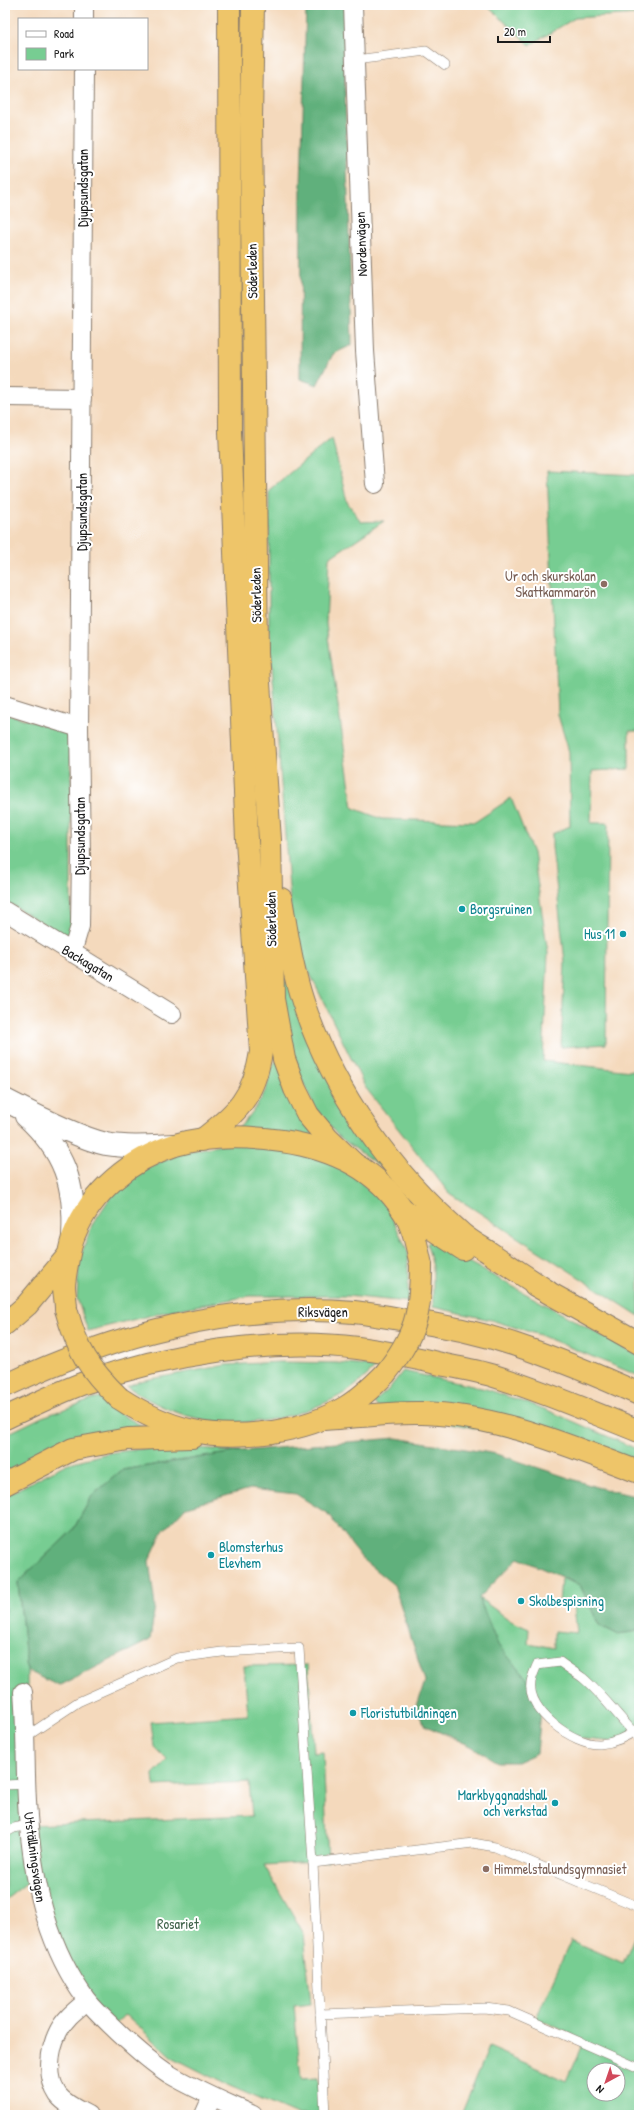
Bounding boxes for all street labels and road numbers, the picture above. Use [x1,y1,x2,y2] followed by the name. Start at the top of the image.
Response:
[73,149,93,227] street label: Djupsundsgatan
[350,211,372,277] street label: Nordenvägen
[242,243,261,299] street label: Söderleden
[72,473,92,551] street label: Djupsundsgatan
[246,567,265,623] street label: Söderleden
[70,797,90,875] street label: Djupsundsgatan
[261,891,280,947] street label: Söderleden
[58,940,118,986] street label: Backagatan
[298,1302,348,1322] street label: Riksvägen
[19,1811,51,1903] street label: Utställningsvägen

